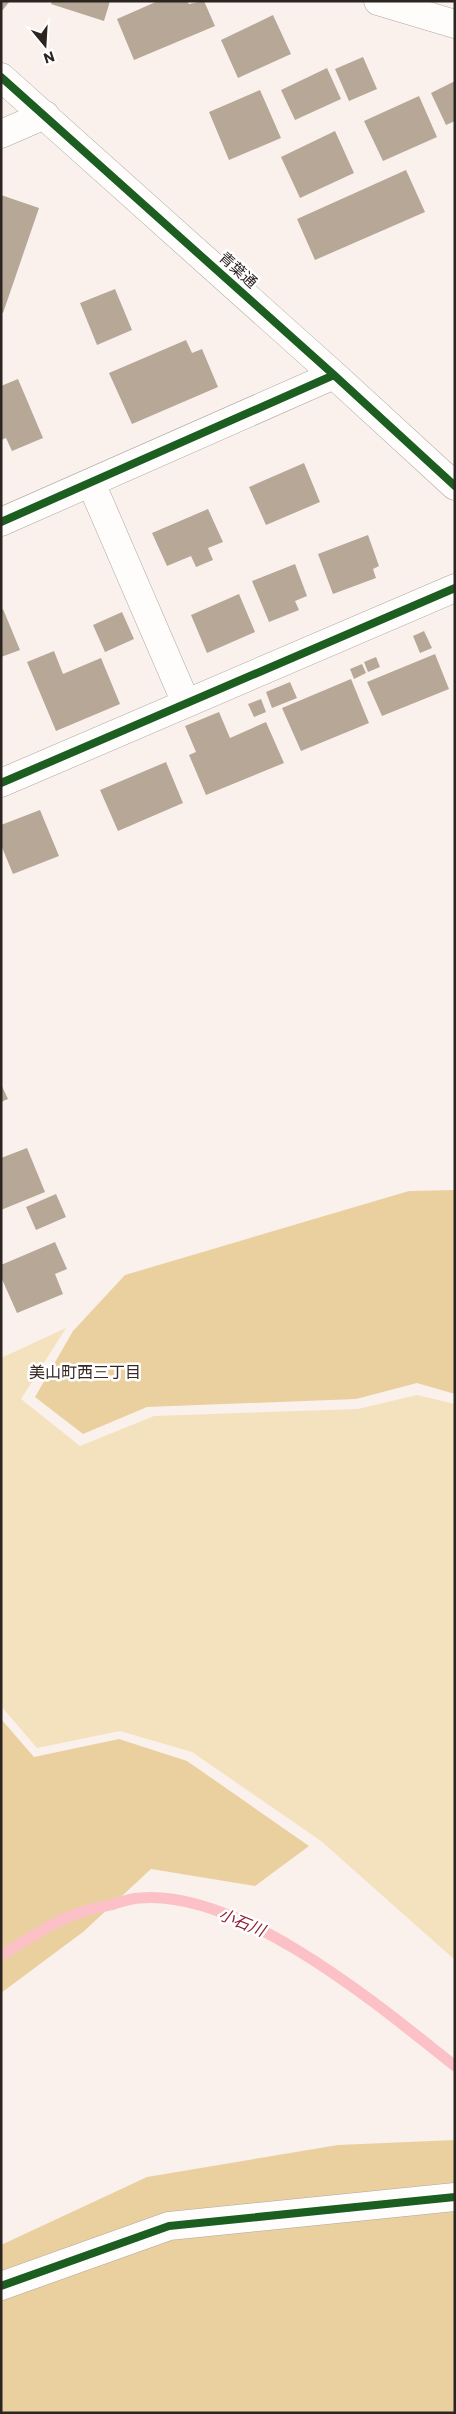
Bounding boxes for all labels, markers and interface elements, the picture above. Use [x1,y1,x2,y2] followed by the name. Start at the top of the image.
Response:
[20,20,70,70] north arrow
[42,48,57,68] text: N
[216,248,261,291] street label: 青葉通
[29,1362,141,1381] district label: 美山町西三丁目
[216,1904,270,1940] water label: 小石川

